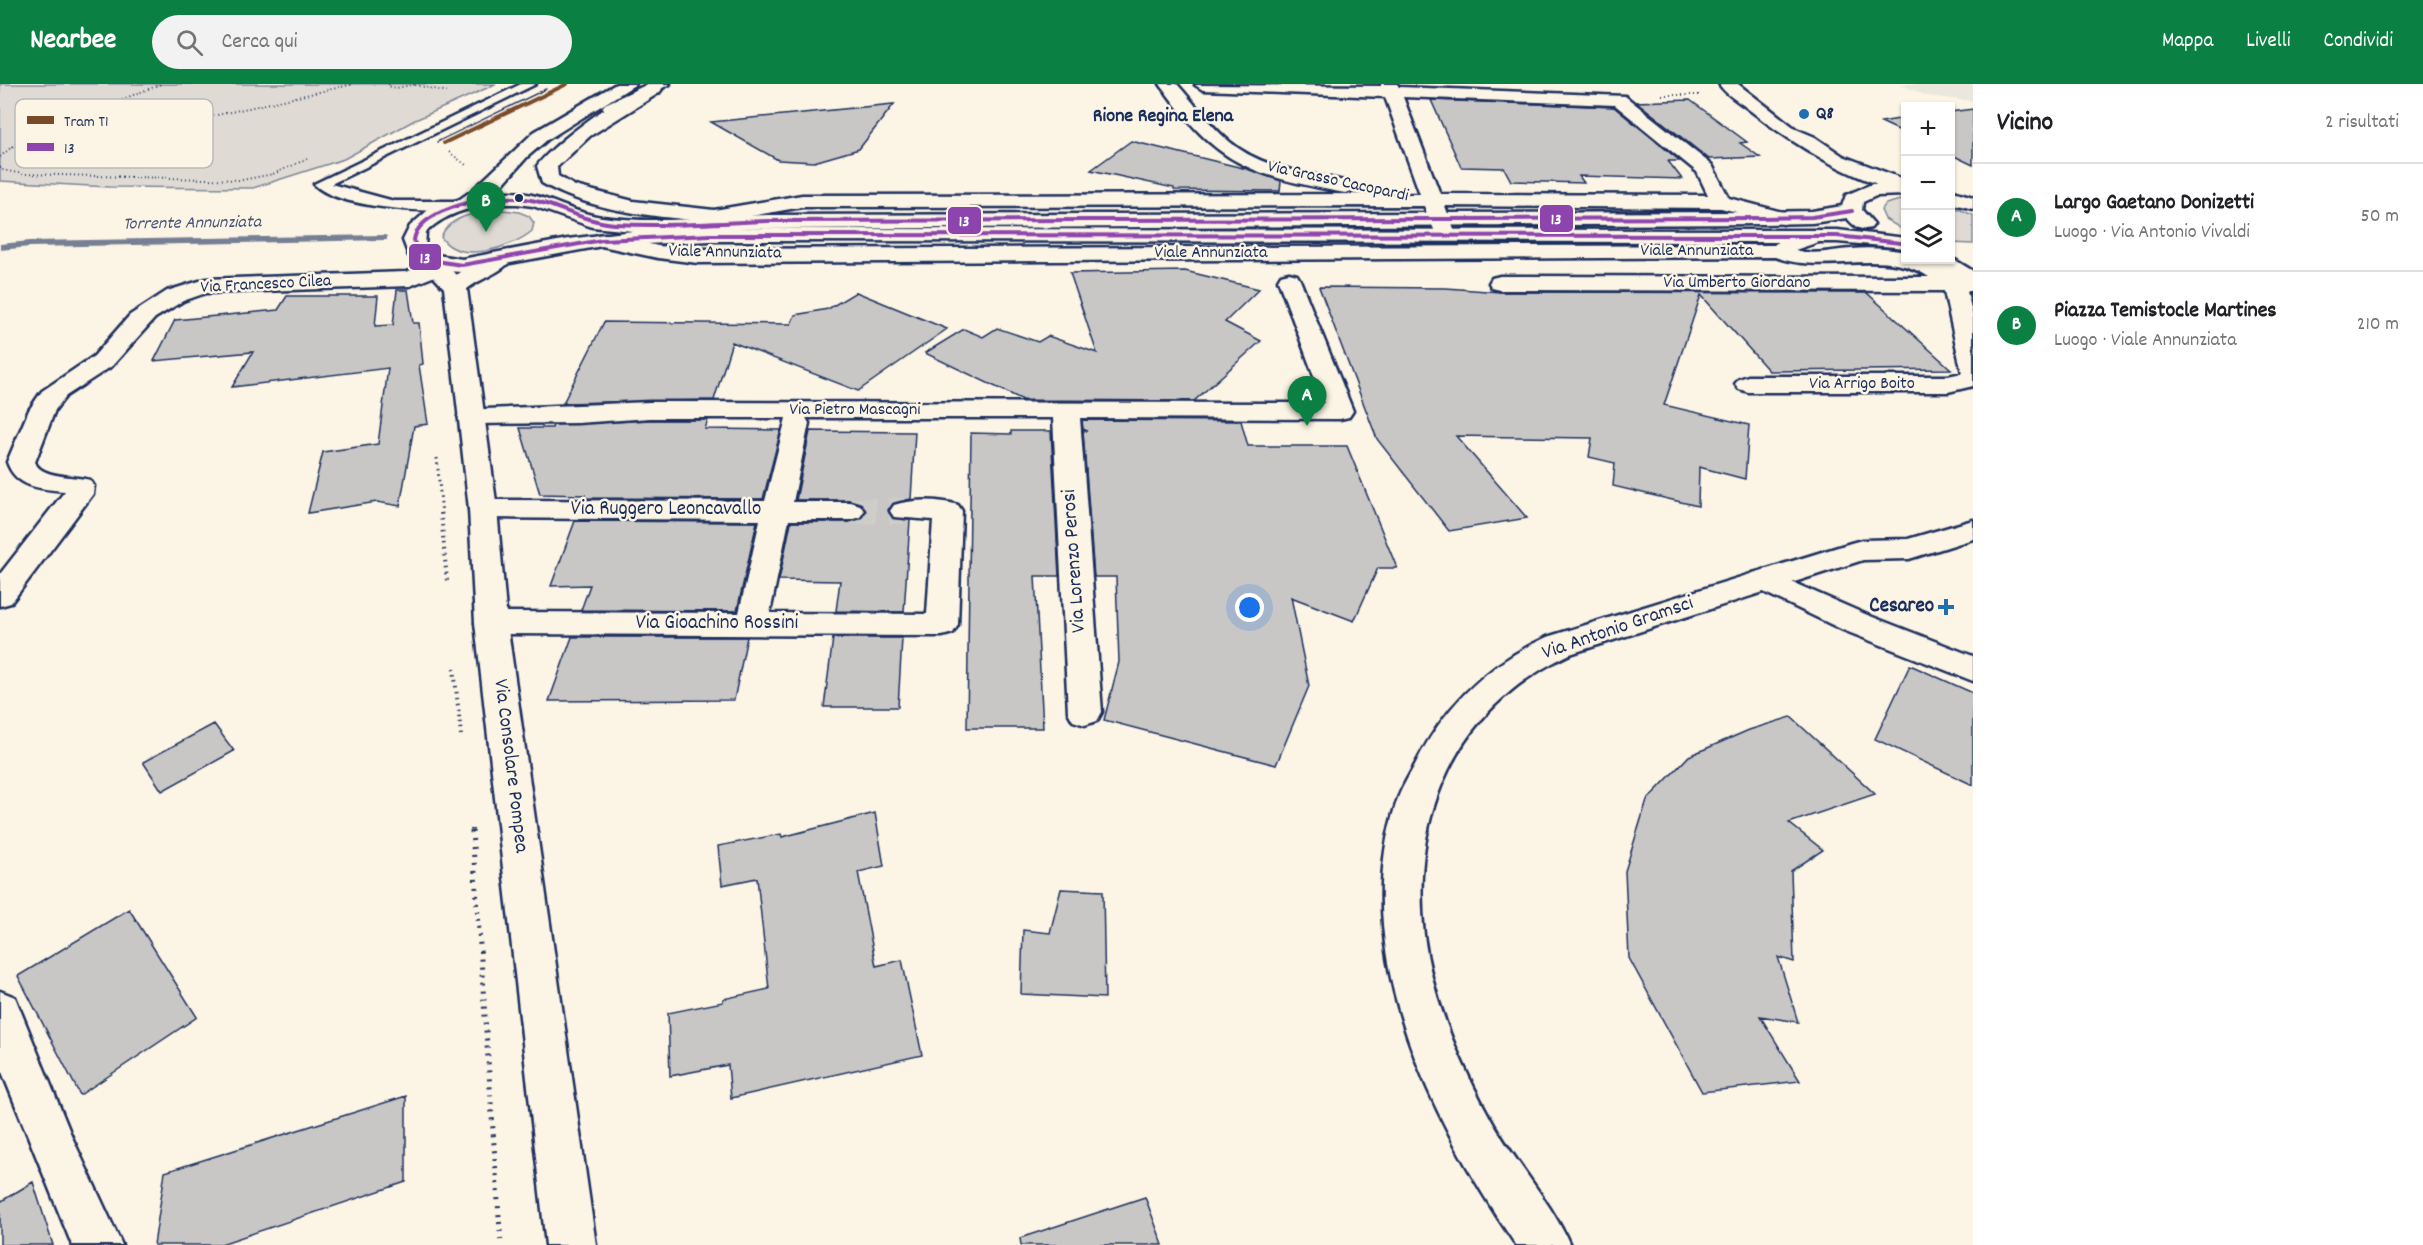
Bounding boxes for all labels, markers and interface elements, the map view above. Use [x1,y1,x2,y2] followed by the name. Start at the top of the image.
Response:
[152,15,572,69] search box
[30,22,116,62] text: Nearbee
[173,26,206,59] icon: search
[221,27,298,58] text: Cerca qui
[2162,27,2213,57] text: Mappa
[2246,27,2291,57] text: Livelli
[2324,27,2393,57] text: Condividi
[15,99,213,168] legend
[1816,102,1834,127] place label: Q8
[1901,102,1955,264] map controls
[1901,102,1955,156] button: +
[1093,103,1234,131] district label: Rione Regina Elena
[1997,105,2053,142] text: Vicino
[1797,107,1811,121] marker: Q8
[2325,109,2399,137] text: 2 risultati
[64,111,108,134] text: Tram T1
[64,138,75,161] text: 13
[1265,155,1411,209] street label: Via Grasso Cacopardi
[1901,156,1955,210] button: −
[466,182,506,232] pin: B
[2054,188,2254,219] text: Largo Gaetano Donizetti
[513,192,525,204] unlabelled marker
[2011,203,2022,231] text: A
[2361,203,2399,231] text: 50 m
[1539,204,1574,233] line badge: 13
[947,206,982,235] line badge: 13
[1551,209,1561,232] text: 13
[123,210,263,238] water label: Torrente Annunziata
[1901,210,1955,264] button: layers
[959,211,969,234] text: 13
[2054,219,2250,247] text: Luogo · Via Antonio Vivaldi
[1641,239,1754,264] street label: Viale Annunziata
[668,240,782,266] street label: Viale Annunziata
[1155,241,1268,266] street label: Viale Annunziata
[408,243,442,271] line badge: 13
[420,248,430,271] text: 13
[200,269,333,301] street label: Via Francesco Cilea
[1663,271,1811,296] street label: Via Umberto Giordano
[2054,296,2277,327] text: Piazza Temistocle Martines
[2012,311,2021,339] text: B
[2357,311,2399,339] text: 210 m
[2054,327,2237,355] text: Luogo · Viale Annunziata
[1809,372,1915,397] street label: Via Arrigo Boito
[1288,376,1326,426] pin: A
[789,398,921,423] street label: Via Pietro Mascagni
[1055,488,1095,634] street label: Via Lorenzo Perosi
[571,495,761,525] street label: Via Ruggero Leoncavallo
[1538,589,1698,669] street label: Via Antonio Gramsci
[1869,592,1934,622] place label: Cesareo
[1235,593,1264,622] your location
[1939,600,1953,614] marker: Cesareo
[636,609,798,639] street label: Via Gioachino Rossini
[484,677,536,856] street label: Via Consolare Pompea

